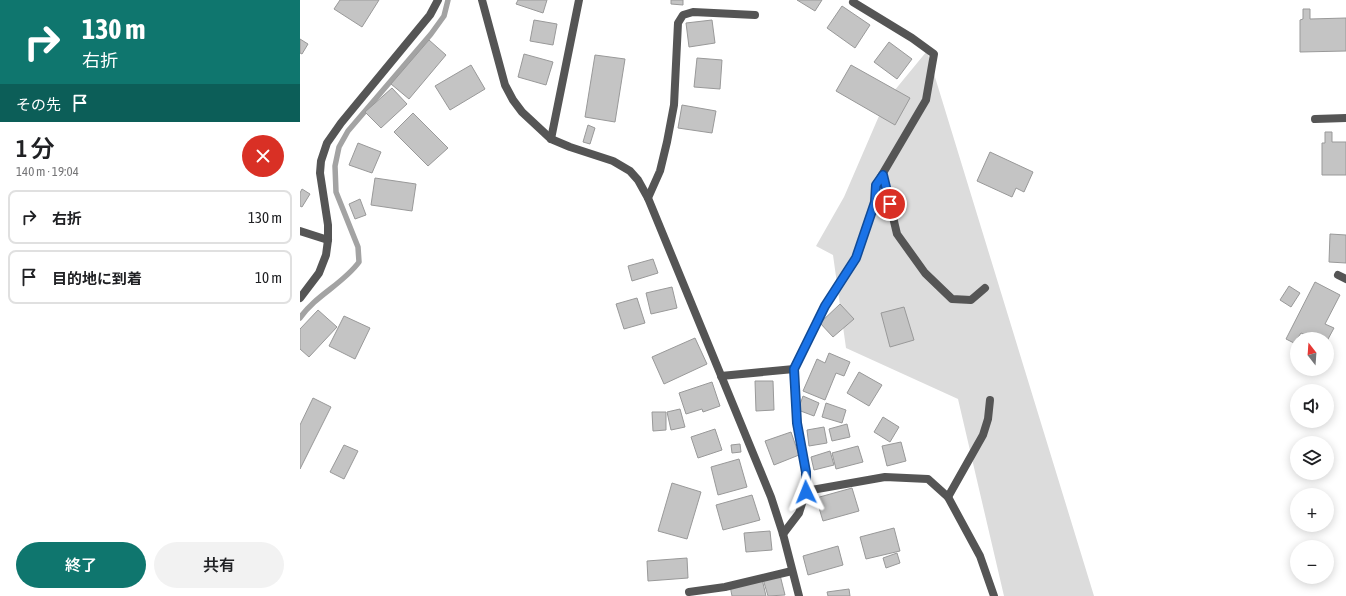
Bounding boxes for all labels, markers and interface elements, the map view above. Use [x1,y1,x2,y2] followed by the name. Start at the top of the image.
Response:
[82,13,145,45] text: 130 m
[16,16,68,68] icon: right
[82,50,118,71] text: 右折
[69,92,91,114] icon: arrive
[16,96,61,113] text: その先
[16,135,55,162] text: 1 分
[242,135,284,177] button: close
[16,164,79,179] text: 140 m · 19:04
[873,187,907,221] pin
[879,193,901,215] icon: arrive
[18,206,40,228] icon: right
[248,209,282,226] text: 130 m
[52,210,82,227] text: 右折
[18,266,40,288] icon: arrive
[255,269,282,286] text: 10 m
[52,270,142,287] text: 目的地に到着
[1290,332,1334,376] north arrow
[1290,332,1334,584] map controls
[1290,384,1334,428] button: sound
[1290,436,1334,480] button: layers
[785,471,827,513] position arrow
[1290,488,1334,532] button: +
[1290,540,1334,584] button: −
[16,542,146,588] button: 終了
[154,542,284,588] button: 共有

